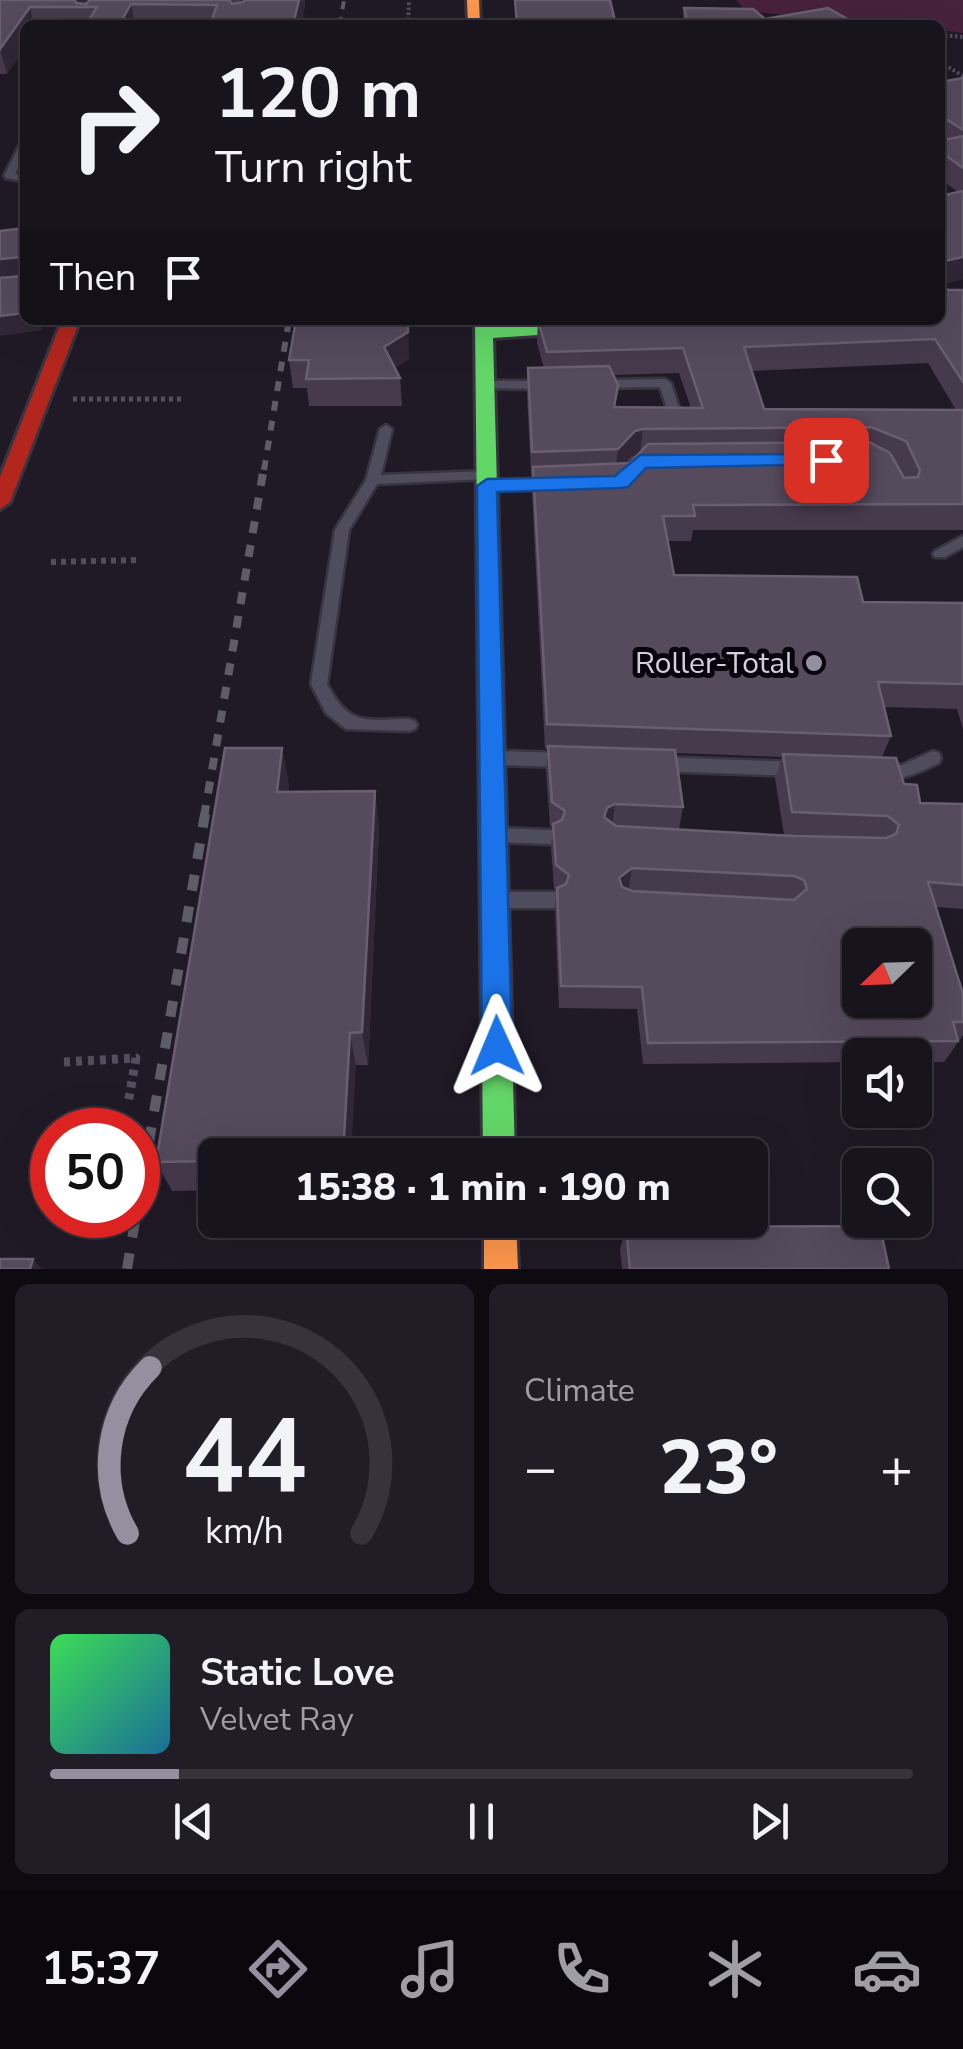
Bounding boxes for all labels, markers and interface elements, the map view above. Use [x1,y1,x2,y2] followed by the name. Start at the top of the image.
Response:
[215,46,421,142] text: 120 m
[50,60,180,190] icon: right
[215,137,412,198] text: Turn right
[156,250,211,305] icon: arrive
[50,252,136,303] text: Then
[784,418,869,503] pin
[799,433,854,488] icon: arrive
[635,643,794,684] place label: Roller-Total
[803,652,825,674] marker: Roller-Total
[842,928,932,1018] north arrow
[842,928,932,1238] map controls
[445,994,549,1098] position arrow
[842,1038,932,1128] button: sound
[30,1108,160,1238] speed limit sign: 50
[842,1148,932,1238] button: search
[295,1162,671,1213] text: 15:38 · 1 min · 190 m
[524,1369,635,1412] text: Climate
[182,1386,307,1528] text: 44
[659,1417,778,1519] text: 23°
[524,1431,557,1506] text: −
[880,1431,913,1506] text: +
[205,1507,284,1556] text: km/h
[200,1647,395,1698] text: Static Love
[200,1698,354,1741] text: Velvet Ray
[166,1794,221,1849] icon: previous
[454,1794,509,1849] icon: pause
[742,1794,797,1849] icon: next
[243,1934,313,2004] icon: directions
[395,1934,465,2004] icon: music
[547,1934,617,2004] icon: phone
[700,1934,770,2004] icon: climate
[852,1934,922,2004] icon: car
[41,1939,160,2000] text: 15:37

